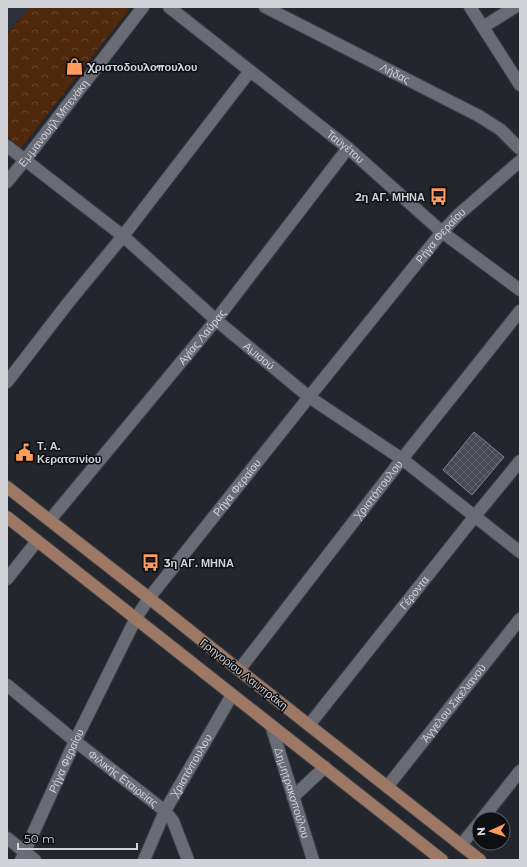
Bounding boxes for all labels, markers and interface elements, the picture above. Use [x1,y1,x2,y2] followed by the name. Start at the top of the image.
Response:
[65,57,85,77] shop icon: Χριστοδουλοπουλου
[86,60,197,74] place label: Χριστοδουλοπουλου
[378,60,412,87] street label: Λήδας
[15,77,92,170] street label: Εμμανουήλ Μπενάκη
[324,127,367,166] street label: Ταϋγέτου
[428,187,448,207] bus stop icon: 2η ΑΓ. ΜΗΝΑ
[355,190,425,204] place label: 2η ΑΓ. ΜΗΝΑ
[413,205,468,266] street label: Ρήγα Φεραίου
[175,306,229,367] street label: Αγίας Λαύρας
[241,339,277,373] street label: Αμισού
[37,439,101,466] place label: Τ. Α. Κερατσινίου
[14,442,34,462] public building icon: Τ. Α. Κερατσινίου
[210,456,264,519] street label: Ρήγα Φεραίου
[350,457,405,523] street label: Χριστόπουλου
[141,553,161,573] bus stop icon: 3η ΑΓ. ΜΗΝΑ
[163,556,234,570] place label: 3η ΑΓ. ΜΗΝΑ
[396,572,432,612] street label: Γέροντα
[197,635,291,713] street label: Γρηγορίου Λαμπράκη
[418,661,489,745] street label: Άγγελου Σικελιανού
[45,726,87,795] street label: Ρήγα Φεραίου
[167,731,215,801] street label: Χριστόπουλου
[271,746,313,840] street label: Δημητρακοπούλου
[85,747,161,810] street label: Φιλικής Εταιρείας
[471,811,511,851] north arrow
[18,825,137,851] scale bar
[474,827,488,836] text: N
[24,831,55,846] text: 50 m

